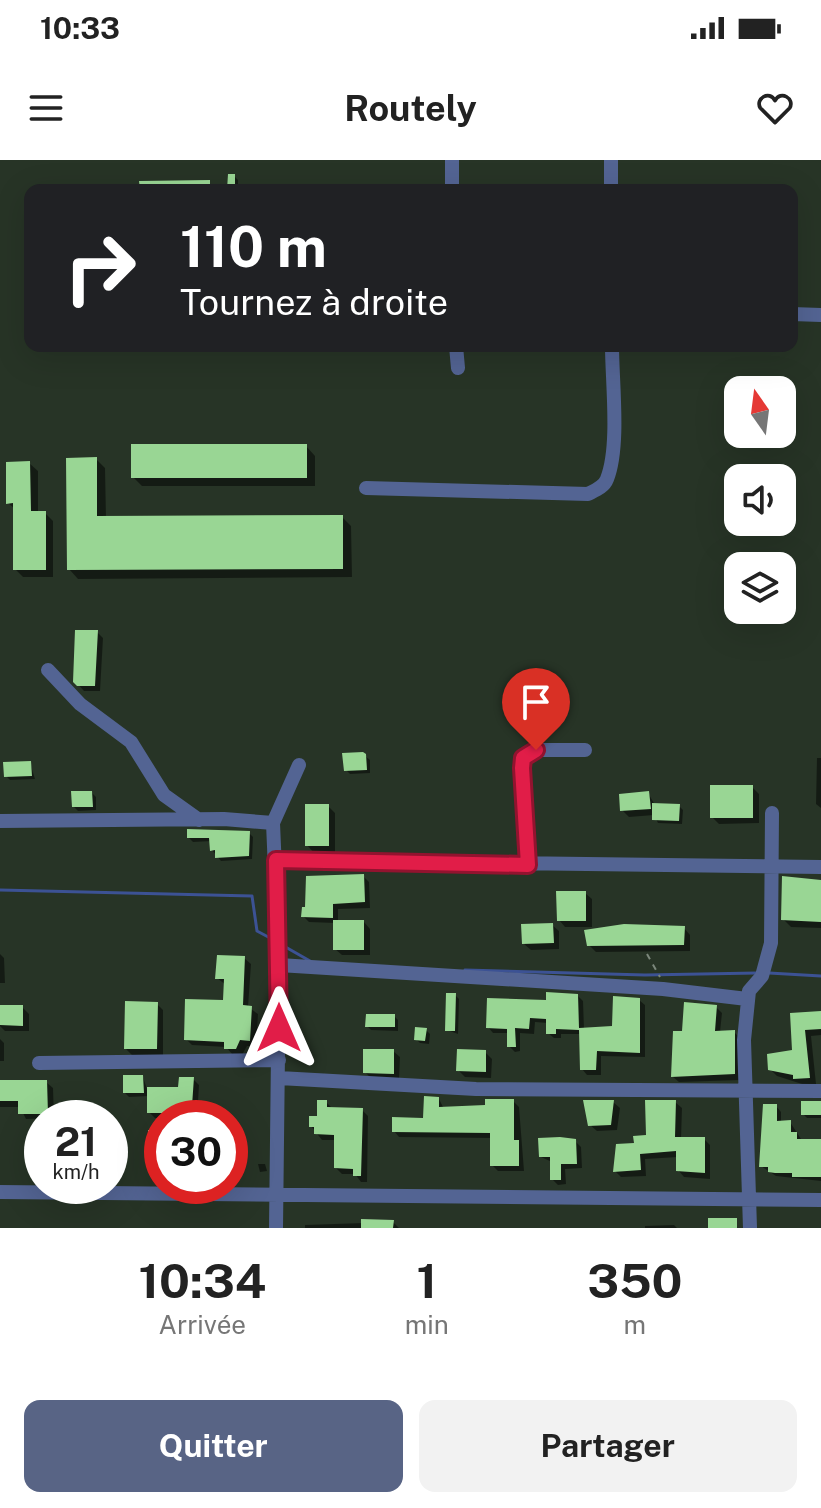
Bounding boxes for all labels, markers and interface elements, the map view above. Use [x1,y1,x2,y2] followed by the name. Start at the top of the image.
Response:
[40,10,120,46] text: 10:33
[24,86,68,130] icon: menu
[753,86,797,130] icon: heart
[344,87,477,129] text: Routely
[180,214,327,280] text: 110 m
[48,216,152,320] icon: right
[180,281,448,323] text: Tournez à droite
[724,376,796,448] north arrow
[724,376,796,624] map controls
[724,464,796,536] button: sound
[724,552,796,624] button: layers
[502,668,570,750] pin
[514,680,558,724] icon: arrive
[237,986,321,1070] position arrow
[144,1100,248,1204] speed limit sign: 30
[55,1118,97,1165] text: 21
[52,1160,100,1184] text: km/h
[138,1252,266,1309] text: 10:34
[416,1252,437,1309] text: 1
[587,1252,683,1309] text: 350
[159,1309,246,1340] text: Arrivée
[405,1309,449,1340] text: min
[624,1309,646,1340] text: m
[24,1400,403,1492] button: Quitter
[419,1400,797,1492] button: Partager

